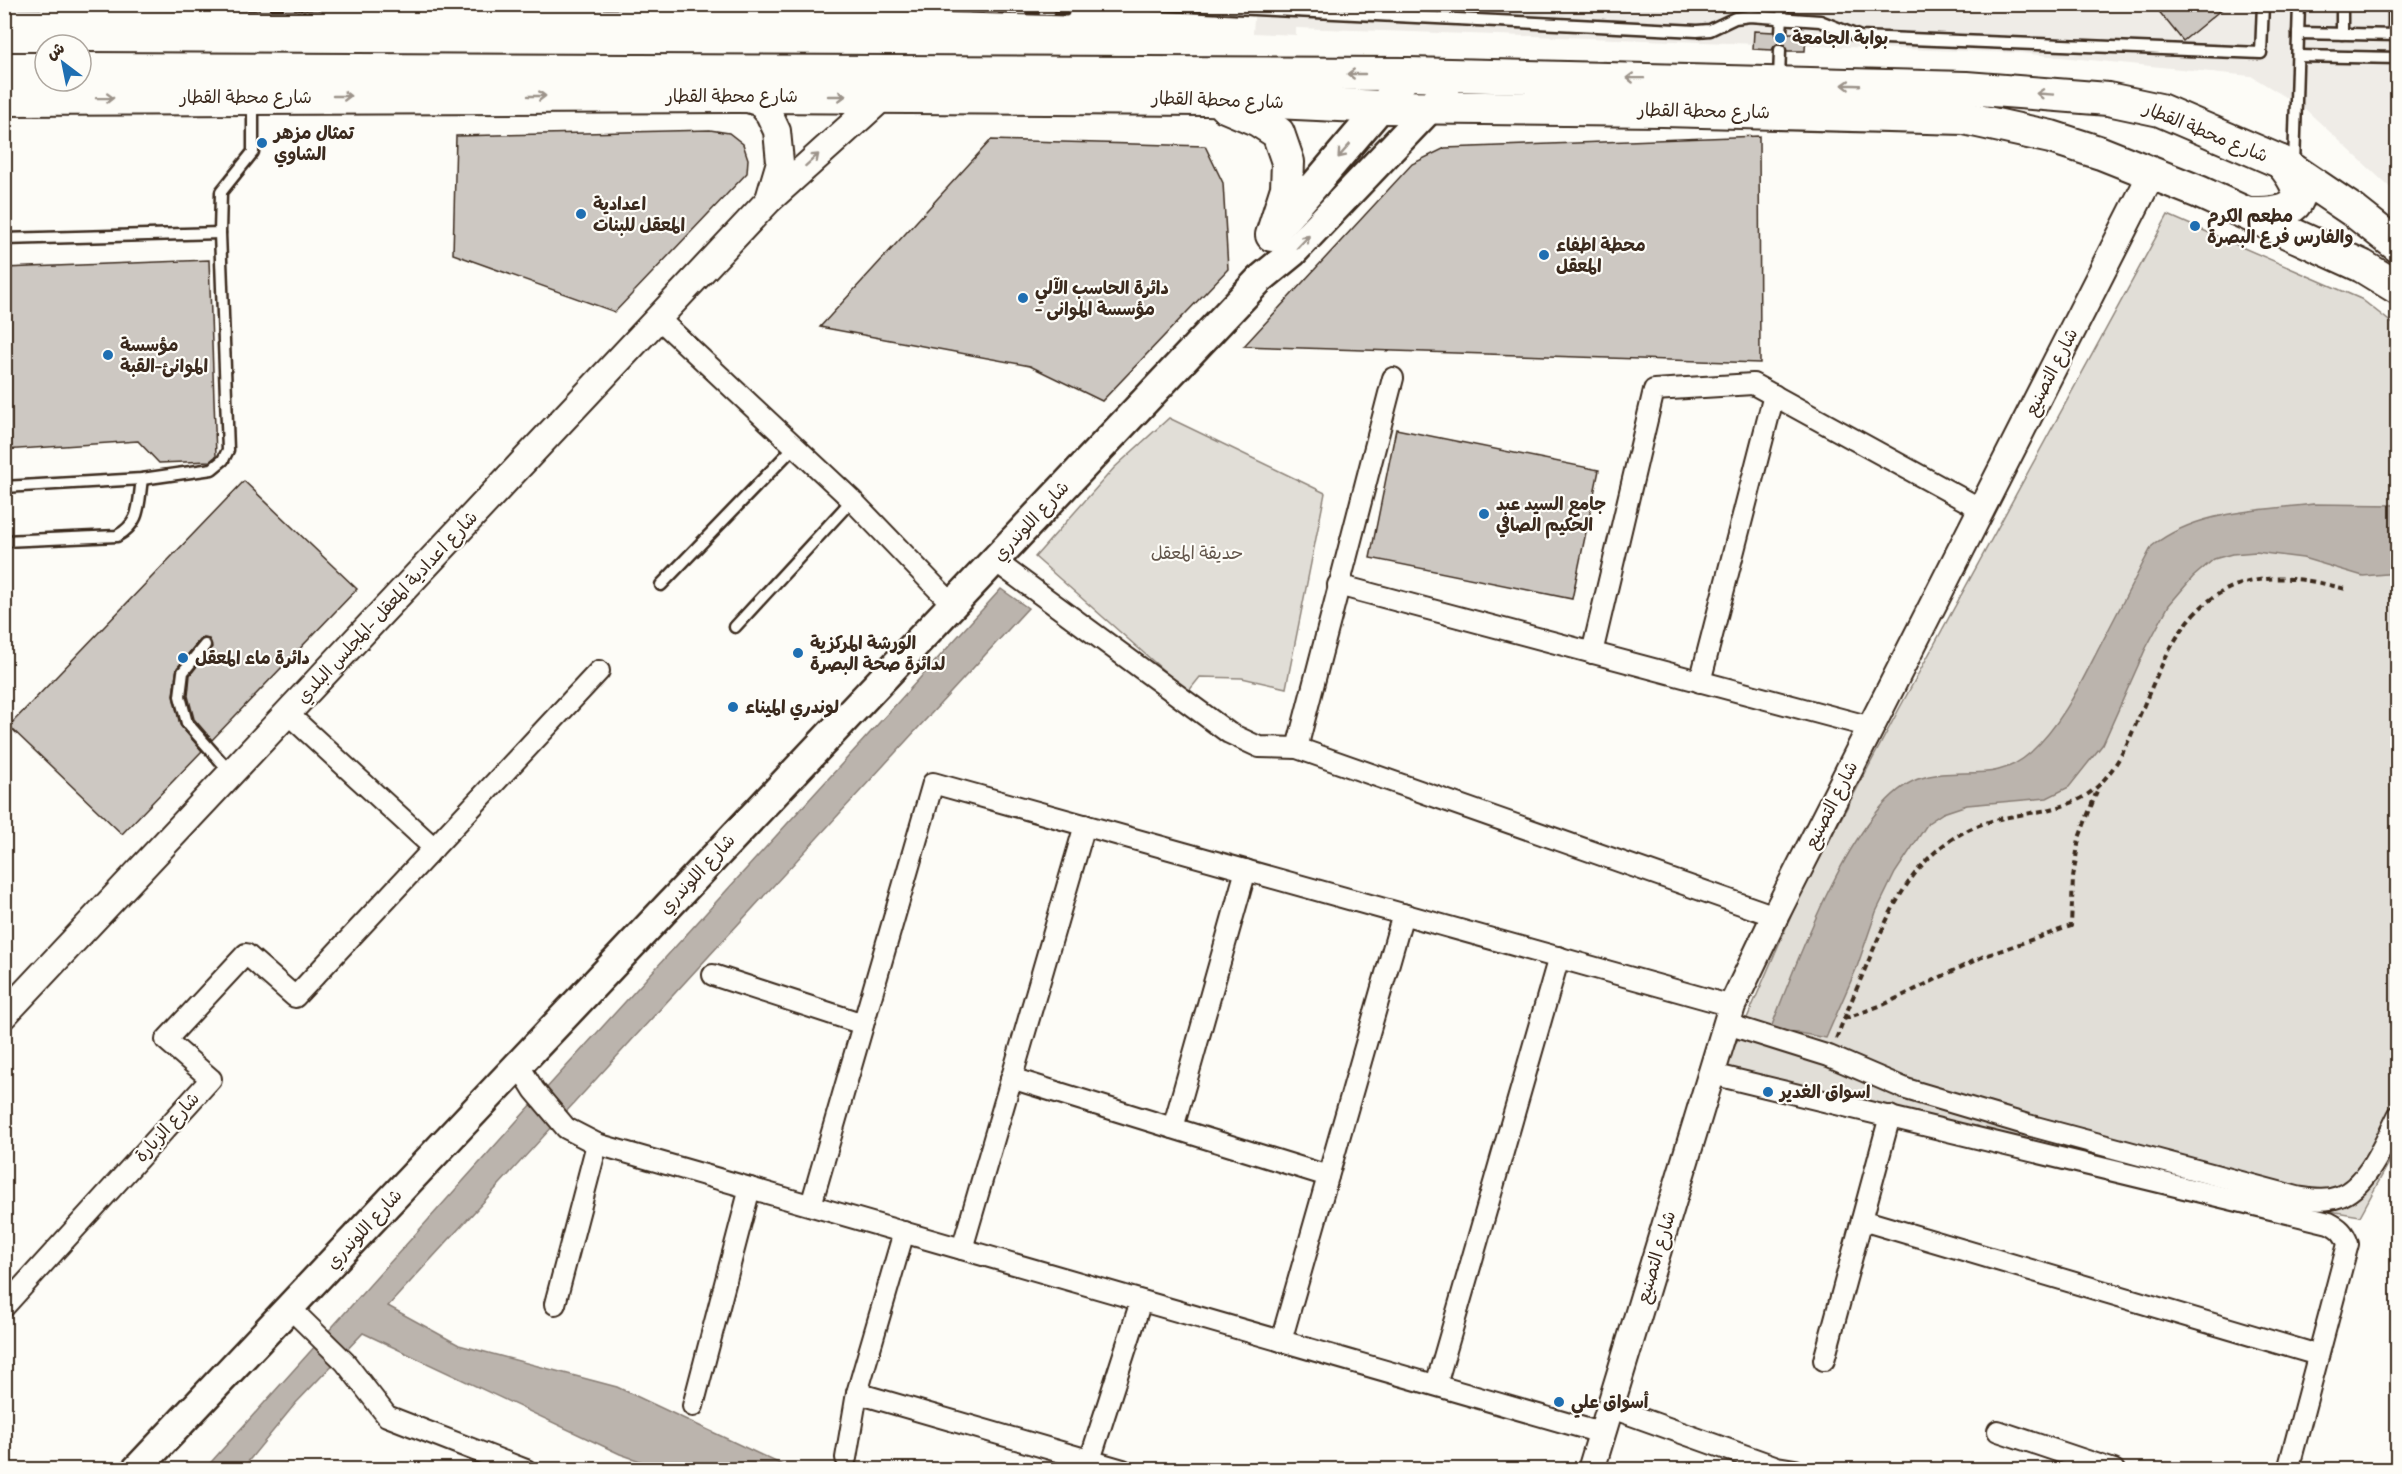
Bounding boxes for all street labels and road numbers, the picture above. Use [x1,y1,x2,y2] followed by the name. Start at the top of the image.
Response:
[664,83,798,108] street label: شارع محطة القطار
[178,84,312,109] street label: شارع محطة القطار
[1150,85,1284,114] street label: شارع محطة القطار
[2138,94,2272,168] street label: شارع محطة القطار
[1636,97,1770,124] street label: شارع محطة القطار
[2018,324,2084,420] street label: شارع التصنيع
[987,475,1075,567] street label: شارع اللوندري
[290,505,484,709] street label: شارع اعدادية المعقل -المجلس البلدي
[1798,757,1864,853] street label: شارع التصنيع
[653,828,741,920] street label: شارع اللوندري
[128,1086,205,1167] street label: شارع الزبارة
[320,1183,408,1275] street label: شارع اللوندري
[1630,1208,1682,1306] street label: شارع التصنيع

